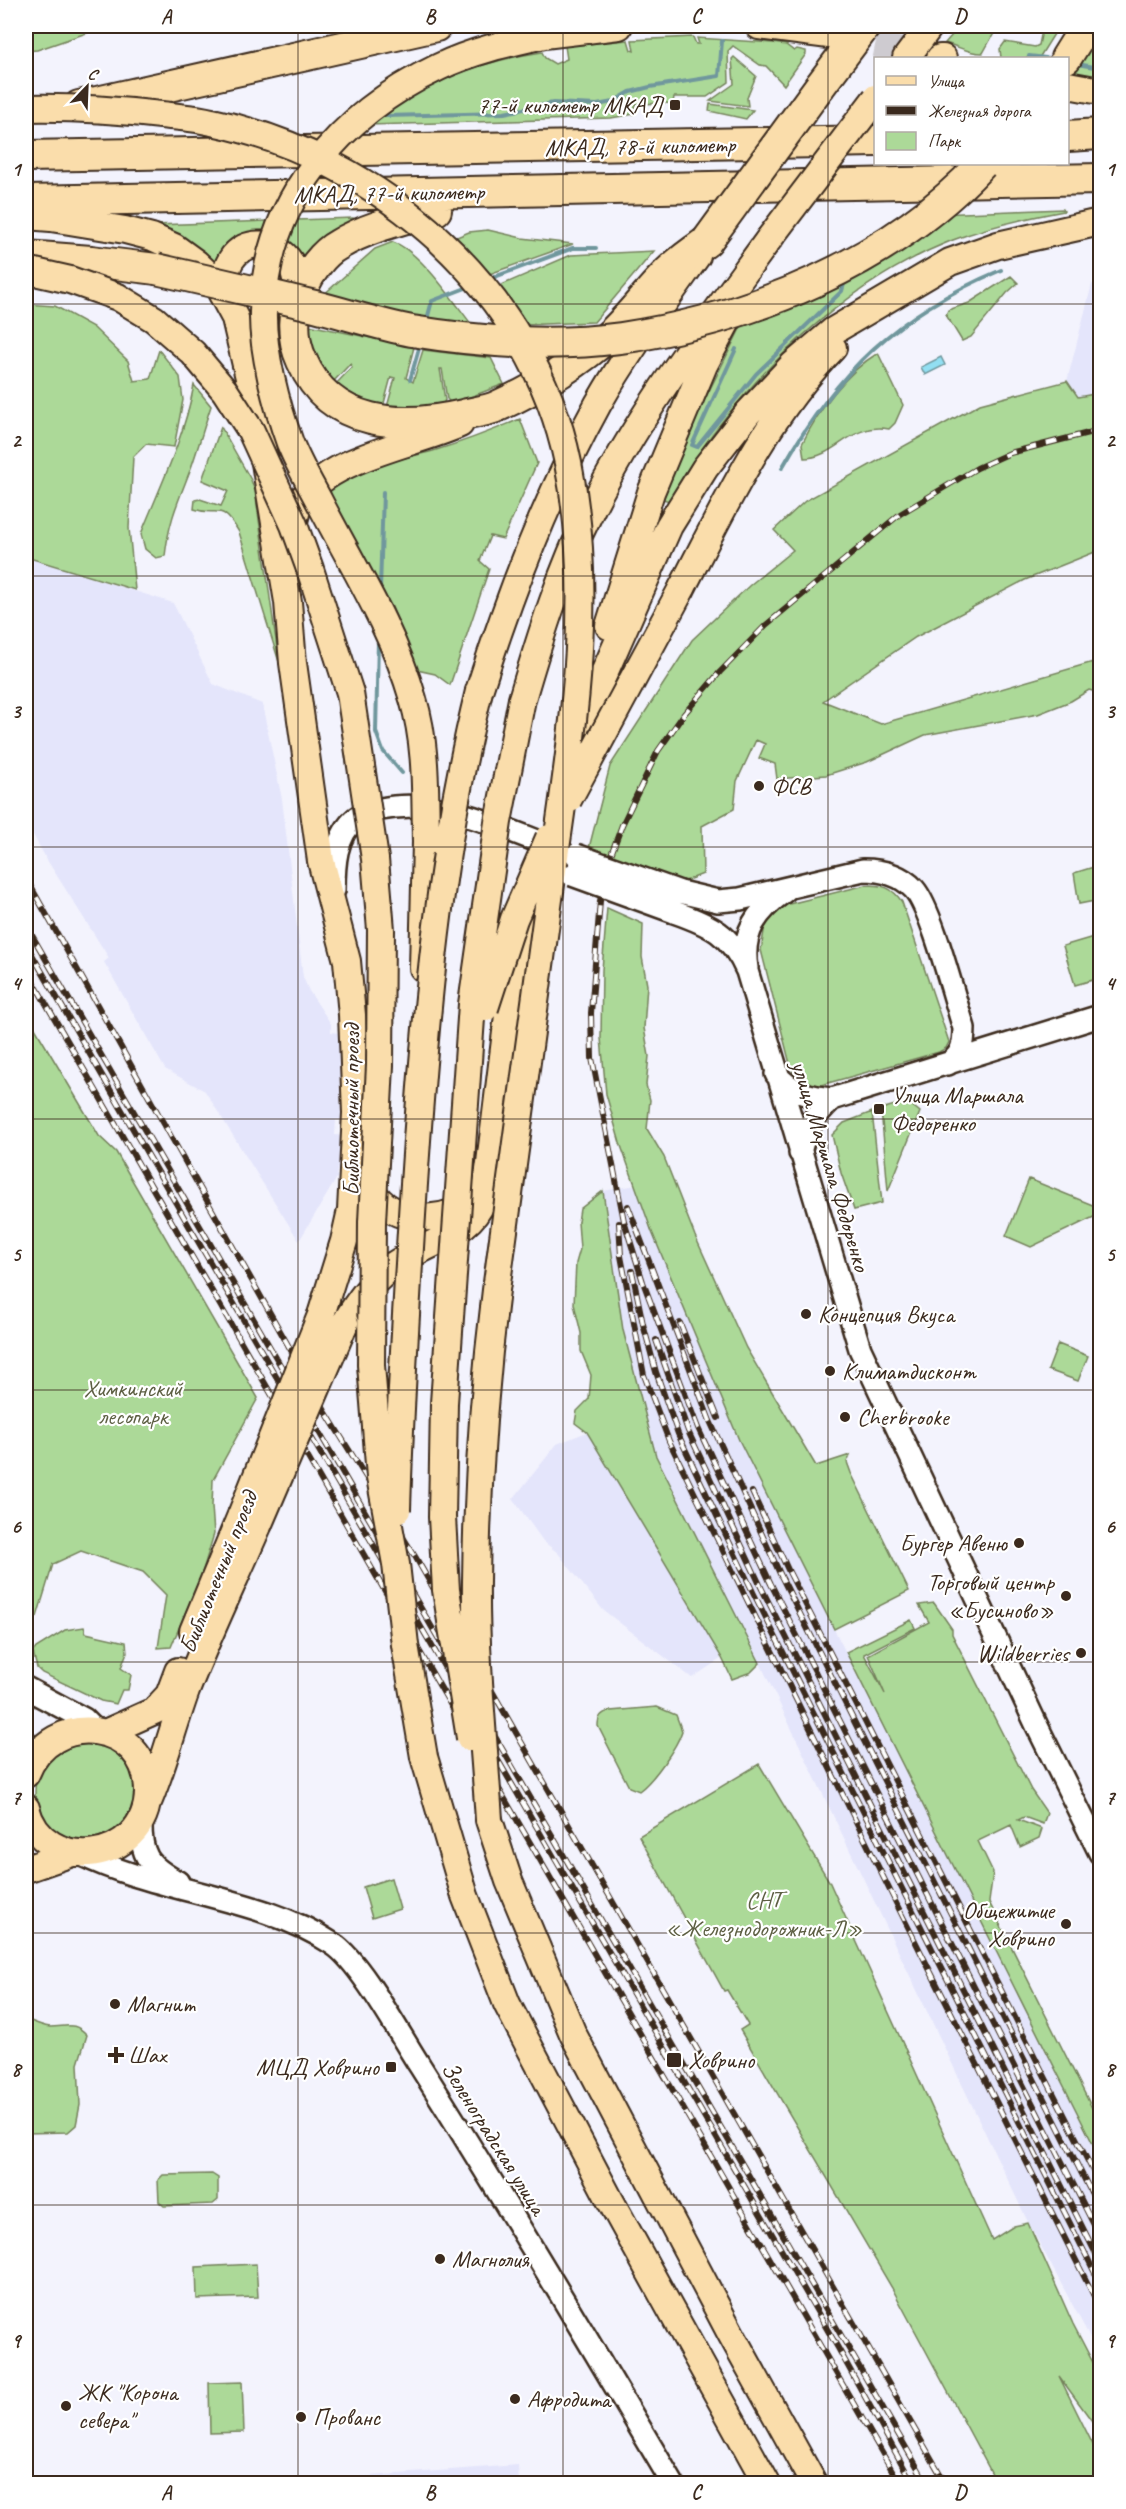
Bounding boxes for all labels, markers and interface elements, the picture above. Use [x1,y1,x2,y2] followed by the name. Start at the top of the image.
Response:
[161,4,173,29] text: A
[425,4,437,29] text: B
[691,4,703,29] text: C
[954,4,968,29] text: D
[57,57,117,117] north arrow
[874,57,1069,165] legend
[85,63,102,86] text: С
[928,70,965,92] text: Улица
[477,90,665,120] place label: 77-й километр МКАД
[668,98,682,112] marker: 77-й километр МКАД
[928,100,1032,123] text: Железная дорога
[545,129,737,163] street label: МКАД, 78-й километр
[928,130,962,152] text: Парк
[12,157,23,182] text: 1
[1106,157,1117,182] text: 1
[294,176,486,210] street label: МКАД, 77-й километр
[12,428,23,453] text: 2
[1106,428,1117,453] text: 2
[12,699,23,724] text: 3
[1106,699,1117,724] text: 3
[771,771,812,801] place label: ФСВ
[752,779,766,793] marker: ФСВ
[12,971,24,996] text: 4
[1106,971,1118,996] text: 4
[336,1022,366,1196] street label: Библиотечный проезд
[784,1055,878,1276] street label: улица Маршала Федоренко
[891,1080,1024,1138] place label: Улица Маршала Федоренко
[872,1102,886,1116] marker: Улица Маршала Федоренко
[12,1242,23,1267] text: 5
[1106,1242,1117,1267] text: 5
[818,1299,956,1329] place label: Концепция Вкуса
[799,1307,813,1321] marker: Концепция Вкуса
[842,1356,977,1386] place label: Климатдисконт
[823,1364,837,1378] marker: Климатдисконт
[84,1373,184,1431] park label: Химкинский лесопарк
[857,1402,951,1432] place label: Cherbrooke
[838,1410,852,1424] marker: Cherbrooke
[172,1484,265,1657] street label: Библиотечный проезд
[11,1514,22,1539] text: 6
[1105,1514,1116,1539] text: 6
[899,1528,1008,1558] place label: Бургер Авеню
[1012,1536,1026,1550] marker: Бургер Авеню
[927,1567,1055,1625] place label: Торговый центр «Бусиново»
[1059,1589,1073,1603] marker: Торговый центр «Бусиново»
[977,1638,1071,1668] place label: Wildberries
[1074,1646,1088,1660] marker: Wildberries
[12,1785,23,1810] text: 7
[1106,1785,1117,1810] text: 7
[666,1885,862,1943] park label: СНТ «Железнодорожник-Л»
[963,1895,1056,1953] place label: Общежитие Ховрино
[1059,1917,1073,1931] marker: Общежитие Ховрино
[127,1989,196,2019] place label: Магнит
[108,1997,122,2011] marker: Магнит
[128,2040,168,2070] place label: Шах
[688,2045,756,2075] place label: Ховрино
[109,2048,123,2062] marker: Шах
[665,2051,683,2069] marker: Ховрино
[256,2052,381,2082] place label: МЦД Ховрино
[435,2056,554,2222] street label: Зеленоградская улица
[12,2057,24,2082] text: 8
[1106,2057,1118,2082] text: 8
[384,2060,398,2074] marker: МЦД Ховрино
[452,2244,530,2274] place label: Магнолия
[433,2252,447,2266] marker: Магнолия
[12,2328,23,2353] text: 9
[1106,2328,1117,2353] text: 9
[78,2377,180,2435] place label: ЖК "Корона севера"
[527,2384,612,2414] place label: Афродита
[508,2392,522,2406] marker: Афродита
[59,2399,73,2413] marker: ЖК "Корона севера"
[313,2402,382,2432] place label: Прованс
[294,2410,308,2424] marker: Прованс
[161,2480,173,2505] text: A
[425,2480,437,2505] text: B
[691,2480,703,2505] text: C
[954,2480,968,2505] text: D

